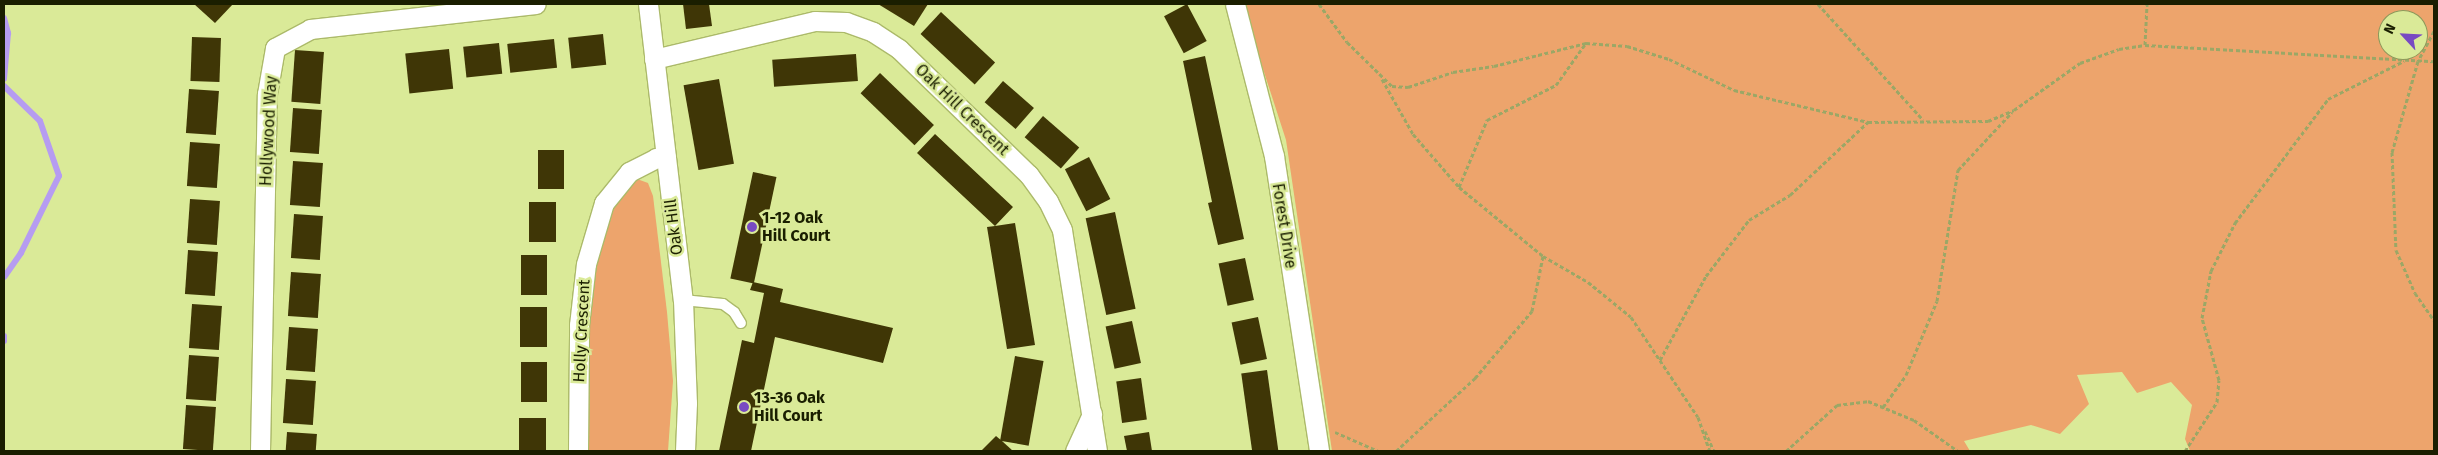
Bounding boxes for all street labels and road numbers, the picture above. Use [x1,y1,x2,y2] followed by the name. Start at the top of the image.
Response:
[911,60,1013,160] street label: Oak Hill Crescent
[257,75,281,187] street label: Hollywood Way
[1268,182,1300,270] street label: Forest Drive
[661,198,687,256] street label: Oak Hill
[570,279,594,383] street label: Holly Crescent

